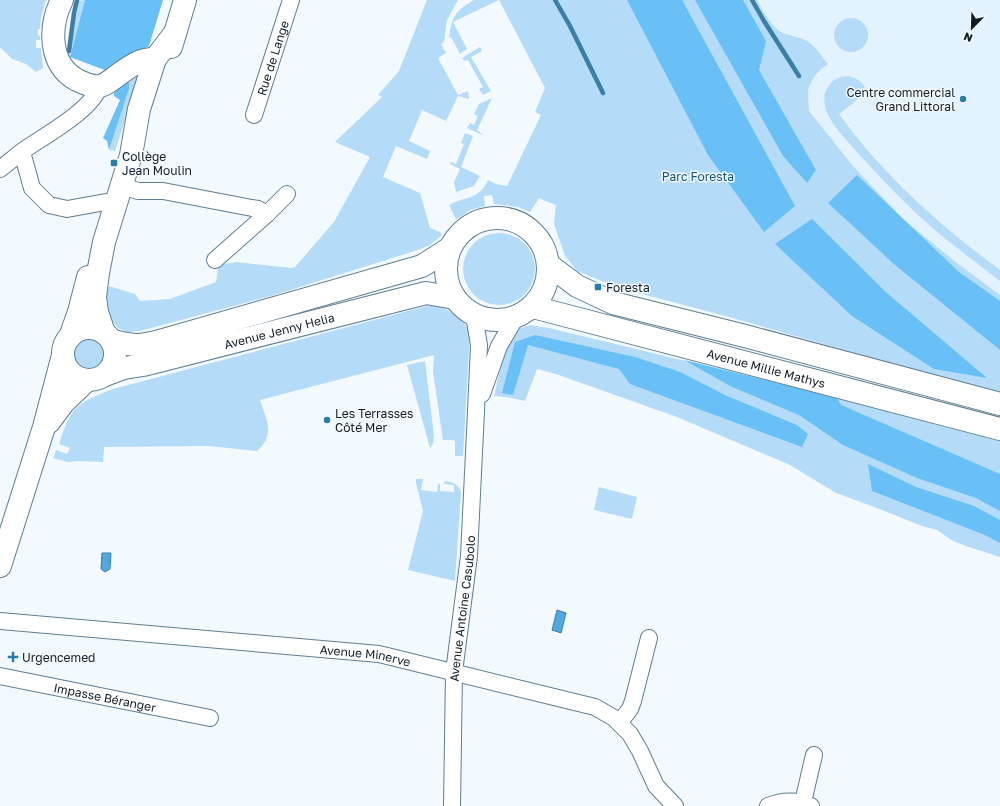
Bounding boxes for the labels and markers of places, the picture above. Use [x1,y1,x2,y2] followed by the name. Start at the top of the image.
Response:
[846,85,955,114] place label: Centre commercial Grand Littoral
[958,94,968,104] marker: Centre commercial Grand Littoral
[122,149,192,178] place label: Collège Jean Moulin
[109,158,119,168] marker: Collège Jean Moulin
[606,280,650,295] place label: Foresta
[593,282,603,292] marker: Foresta
[335,406,413,435] place label: Les Terrasses Côté Mer
[322,415,332,425] marker: Les Terrasses Côté Mer
[22,650,96,665] place label: Urgencemed
[7,651,19,663] marker: Urgencemed

